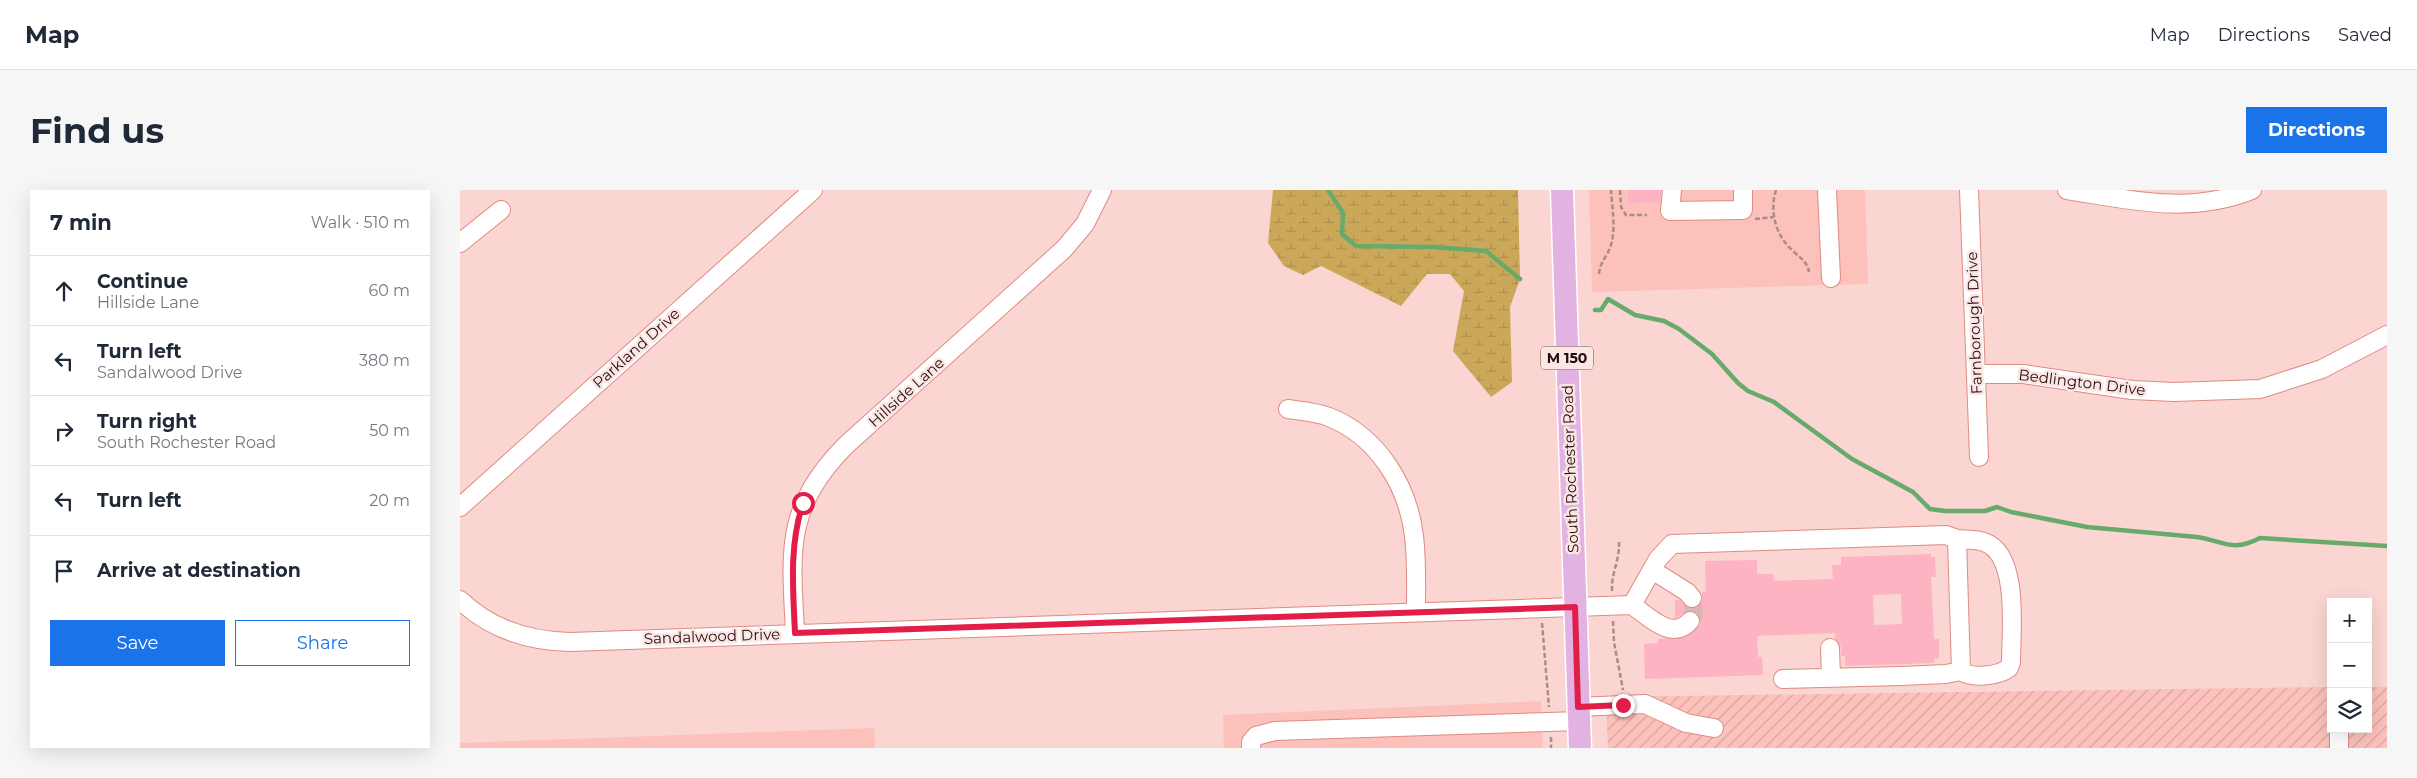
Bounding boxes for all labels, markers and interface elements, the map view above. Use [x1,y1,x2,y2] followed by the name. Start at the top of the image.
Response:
[25,20,79,49] text: Map
[2150,24,2190,46] text: Map
[2218,24,2310,46] text: Directions
[2338,24,2392,46] text: Saved
[2246,107,2387,153] button: Directions
[30,109,164,152] text: Find us
[50,210,112,235] text: 7 min
[311,213,410,232] text: Walk · 510 m
[1962,251,1986,395] street label: Farnborough Drive
[97,270,188,293] text: Continue
[50,277,78,305] icon: ahead
[368,281,410,300] text: 60 m
[97,293,199,312] text: Hillside Lane
[589,304,683,392] street label: Parkland Drive
[97,340,182,363] text: Turn left
[1541,346,1593,370] road number: M 150
[50,347,78,375] icon: left
[359,351,410,370] text: 380 m
[864,353,948,431] street label: Hillside Lane
[97,363,243,382] text: Sandalwood Drive
[2018,365,2146,399] street label: Bedlington Drive
[1558,385,1582,553] street label: South Rochester Road
[97,410,197,433] text: Turn right
[50,417,78,445] icon: right
[369,421,410,440] text: 50 m
[97,433,276,452] text: South Rochester Road
[50,487,78,515] icon: left
[97,489,182,512] text: Turn left
[369,491,410,510] text: 20 m
[792,492,815,515] route start
[50,557,78,585] icon: arrive
[97,559,301,582] text: Arrive at destination
[2327,598,2372,733] map controls
[2327,598,2372,643] button: +
[50,620,225,666] button: Save
[235,620,410,666] button: Share
[643,624,781,648] street label: Sandalwood Drive
[2327,643,2372,688] button: −
[2327,688,2372,733] button: layers
[1612,694,1635,717] route end

